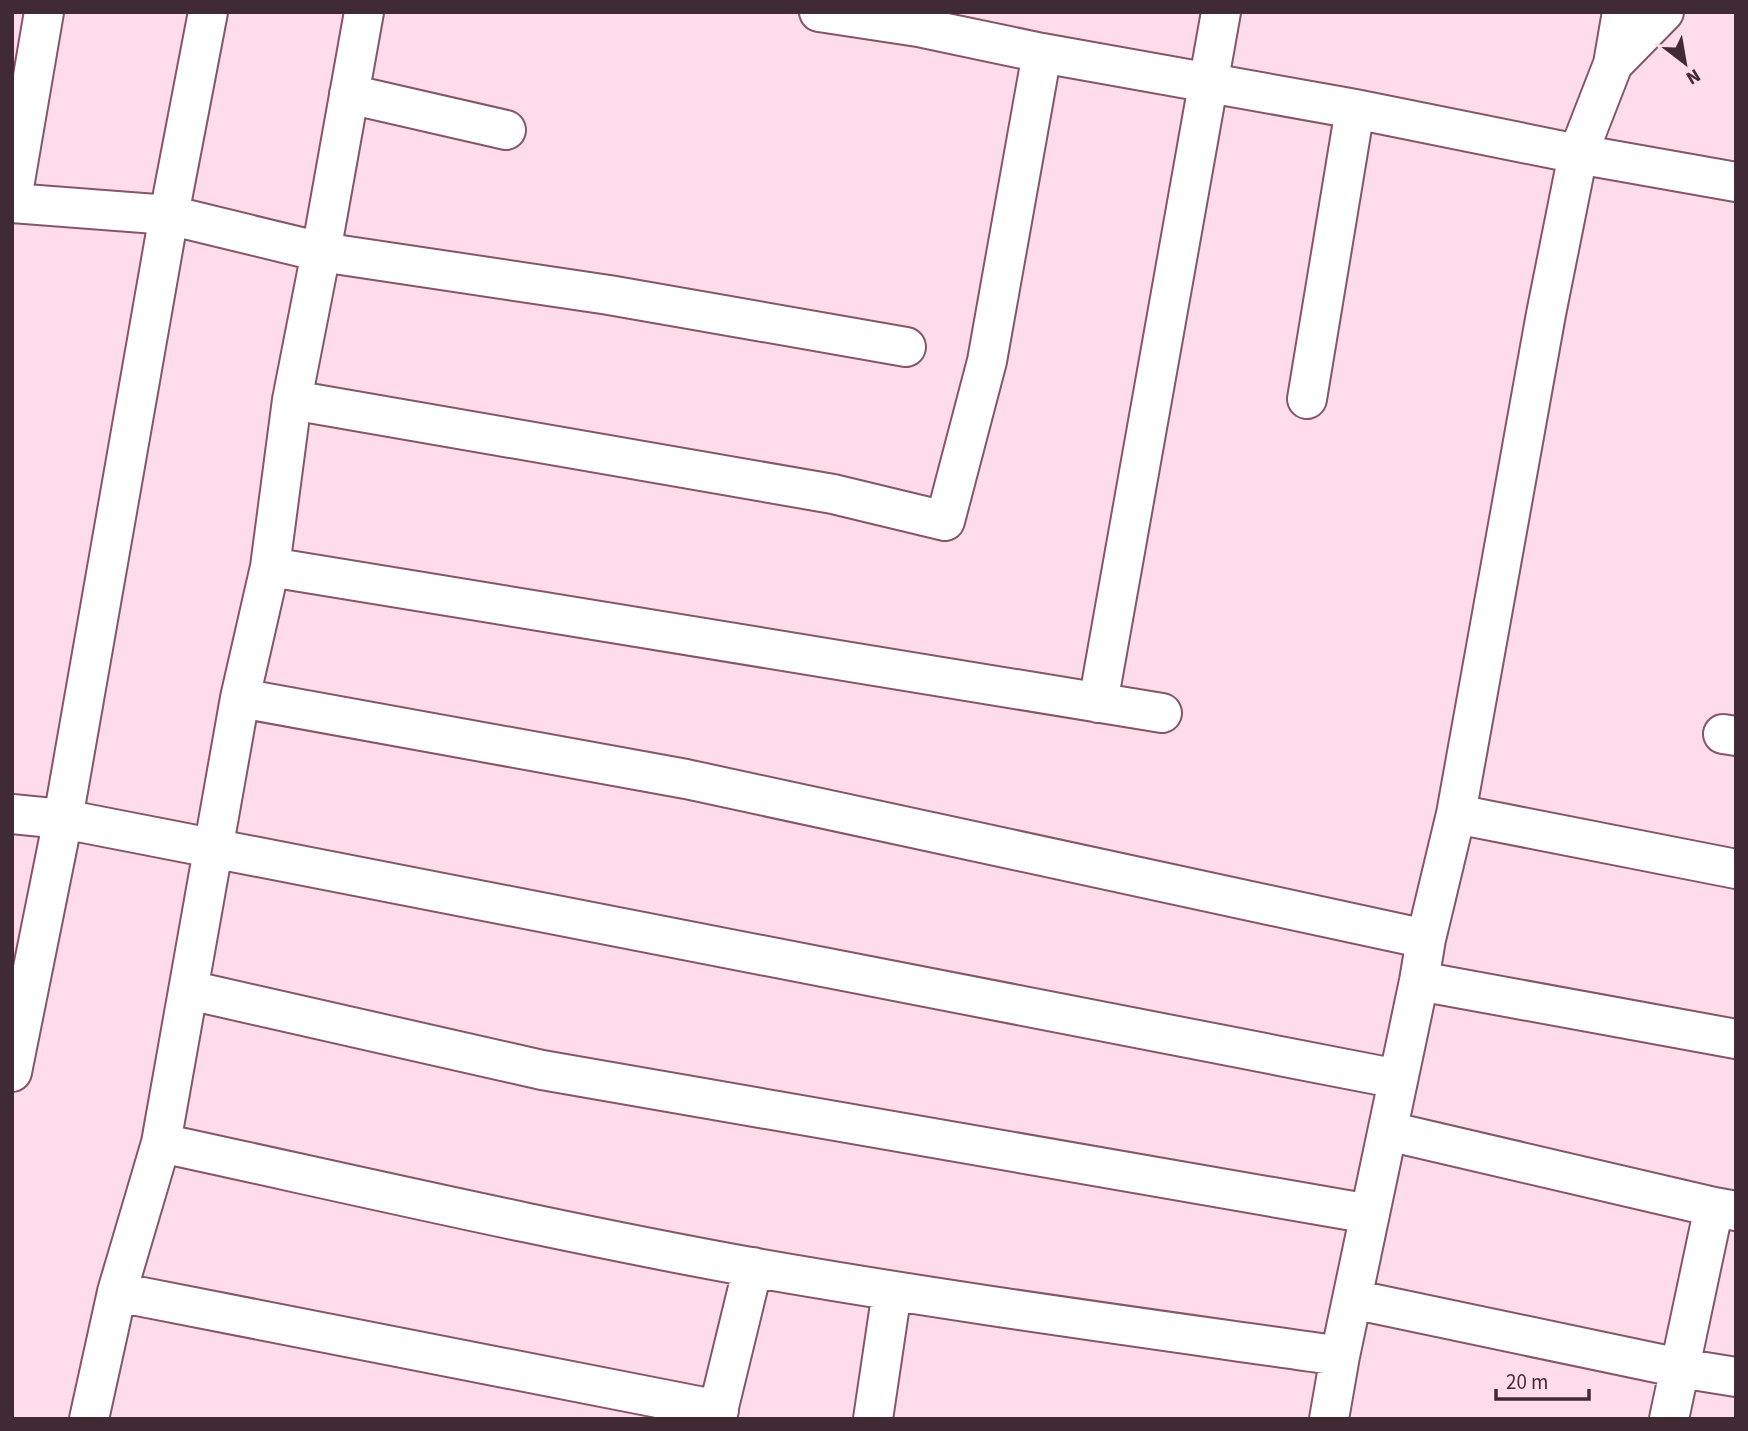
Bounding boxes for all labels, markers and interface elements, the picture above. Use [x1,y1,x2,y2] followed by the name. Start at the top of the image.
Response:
[1650,28,1720,98] north arrow
[1681,61,1705,91] text: N
[1496,1358,1589,1402] scale bar
[1506,1367,1548,1397] text: 20 m

